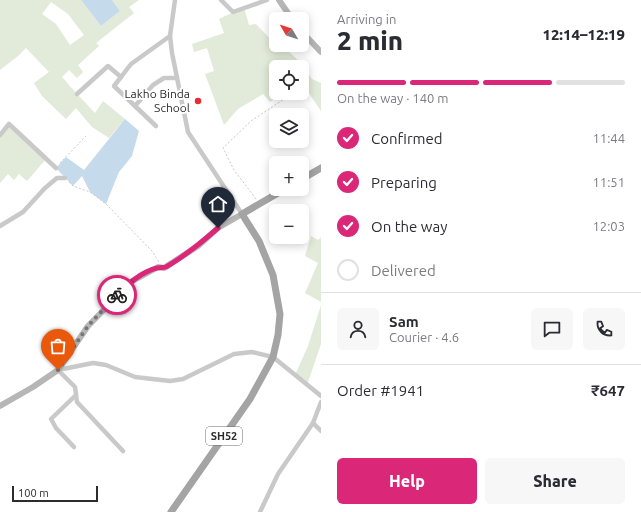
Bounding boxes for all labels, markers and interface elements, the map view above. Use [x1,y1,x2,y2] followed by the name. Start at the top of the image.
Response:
[269,12,309,52] north arrow
[269,12,309,244] map controls
[337,12,396,26] text: Arriving in
[337,26,403,55] text: 2 min
[542,26,625,43] text: 12:14–12:19
[269,60,309,100] button: locate
[124,87,190,114] place label: Lakho Binda School
[337,91,449,105] text: On the way · 140 m
[193,96,203,106] marker: Lakho Binda School
[269,108,309,148] button: layers
[337,127,359,149] icon: check
[371,130,443,147] text: Confirmed
[592,131,625,145] text: 11:44
[269,156,309,196] button: +
[337,171,359,193] icon: check
[371,174,437,191] text: Preparing
[592,175,625,189] text: 11:51
[201,187,235,228] pin
[207,193,229,215] icon: home
[269,204,309,244] button: −
[337,215,359,237] icon: check
[371,218,447,235] text: On the way
[592,219,625,233] text: 12:03
[371,262,436,279] text: Delivered
[97,275,137,315] courier
[106,284,128,306] icon: bike
[337,308,379,350] button: person
[531,308,573,350] button: chat
[583,308,625,350] button: phone
[389,313,419,330] text: Sam
[41,329,75,370] pin
[389,330,459,344] text: Courier · 4.6
[47,335,69,357] icon: bag
[337,382,424,399] text: Order #1941
[591,382,625,399] text: ₹647
[206,427,242,445] road number: SH52
[337,458,477,504] button: Help
[485,458,625,504] button: Share
[12,484,98,503] scale bar
[18,487,49,499] text: 100 m

